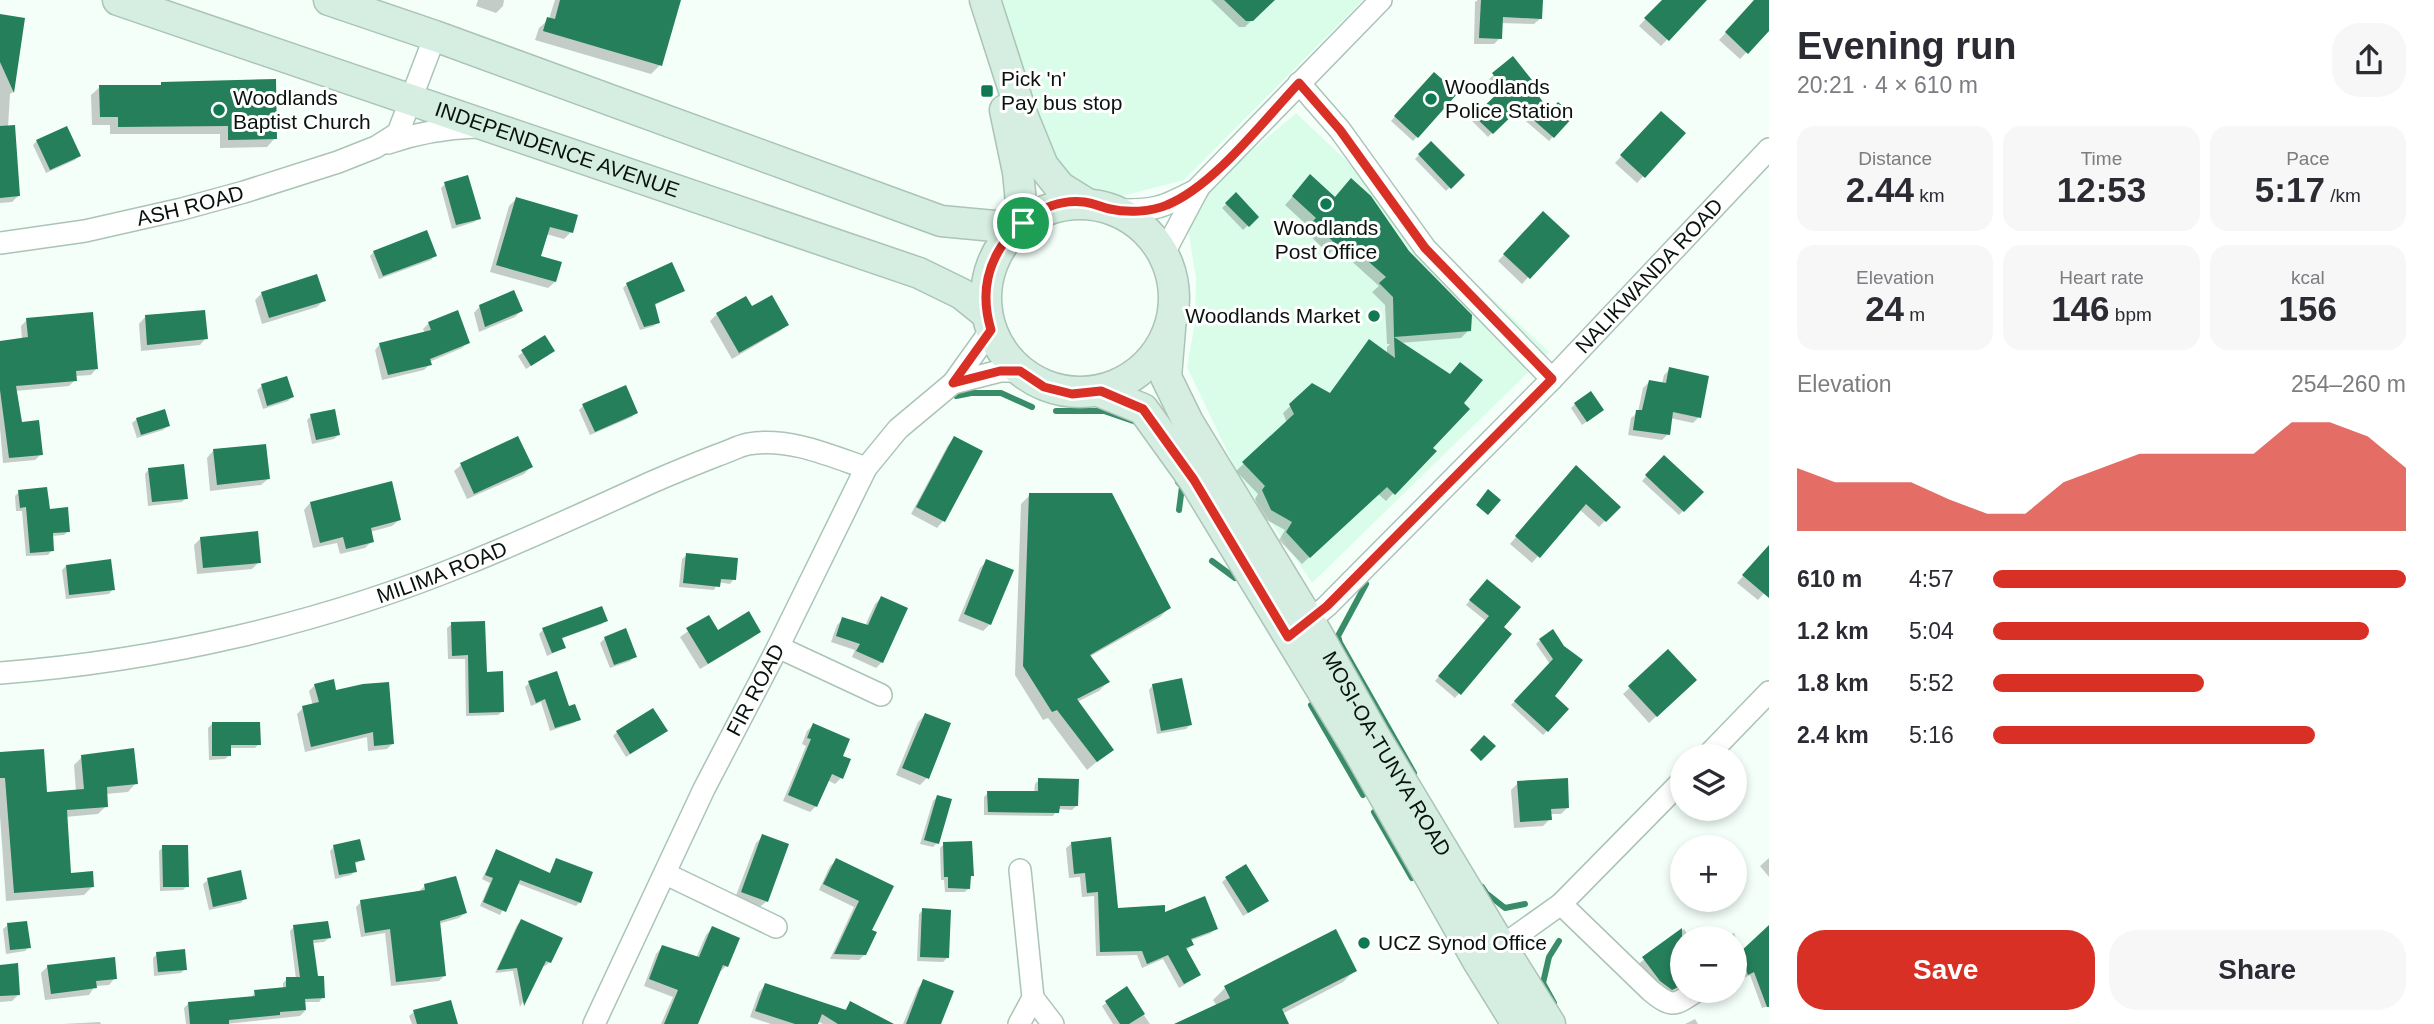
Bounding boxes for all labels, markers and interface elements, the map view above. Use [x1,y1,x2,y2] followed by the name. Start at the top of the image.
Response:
[2332,23,2406,97] button: share
[1797,25,2017,67] text: Evening run
[1001,67,1122,114] place label: Pick 'n' Pay bus stop
[1797,72,1978,98] text: 20:21 · 4 × 610 m
[1445,75,1573,122] place label: Woodlands Police Station
[979,83,995,99] marker: Pick 'n' Pay bus stop
[233,86,371,133] place label: Woodlands Baptist Church
[1423,91,1439,107] marker: Woodlands Police Station
[432,97,682,201] street label: INDEPENDENCE AVENUE
[211,102,227,118] marker: Woodlands Baptist Church
[1858,148,1932,169] text: Distance
[2081,148,2122,169] text: Time
[2286,148,2329,169] text: Pace
[1846,170,1914,209] text: 2.44
[2057,170,2146,209] text: 12:53
[2255,170,2325,209] text: 5:17
[134,181,246,230] street label: ASH ROAD
[1914,185,1945,206] text: km
[2325,185,2361,206] text: /km
[993,193,1053,253] pin
[1571,194,1727,357] street label: NALIKWANDA ROAD
[1318,196,1334,212] marker: Woodlands Post Office
[1004,204,1042,242] icon: arrive
[1274,216,1378,263] place label: Woodlands Post Office
[1856,267,1934,288] text: Elevation
[2059,267,2144,288] text: Heart rate
[2291,267,2325,288] text: kcal
[1865,289,1904,328] text: 24
[2051,289,2110,328] text: 146
[2279,289,2337,328] text: 156
[1185,304,1360,327] place label: Woodlands Market
[1904,304,1925,325] text: m
[2110,304,2152,325] text: bpm
[1366,308,1382,324] marker: Woodlands Market
[1797,371,1892,397] text: Elevation
[2291,371,2406,397] text: 254–260 m
[374,536,510,607] street label: MILIMA ROAD
[1797,566,1862,592] text: 610 m
[1909,566,1954,592] text: 4:57
[1797,618,1869,644] text: 1.2 km
[1909,618,1954,644] text: 5:04
[722,640,788,740] street label: FIR ROAD
[1318,647,1456,860] street label: MOSI-OA-TUNYA ROAD
[1797,670,1869,696] text: 1.8 km
[1909,670,1954,696] text: 5:52
[1797,722,1869,748] text: 2.4 km
[1909,722,1954,748] text: 5:16
[1670,744,1747,1003] map controls
[1670,744,1747,821] button: layers
[1670,835,1747,912] button: +
[1670,926,1747,1003] button: −
[1797,930,2095,1010] button: Save
[2109,930,2406,1010] button: Share
[1378,931,1547,954] place label: UCZ Synod Office
[1356,935,1372,951] marker: UCZ Synod Office

